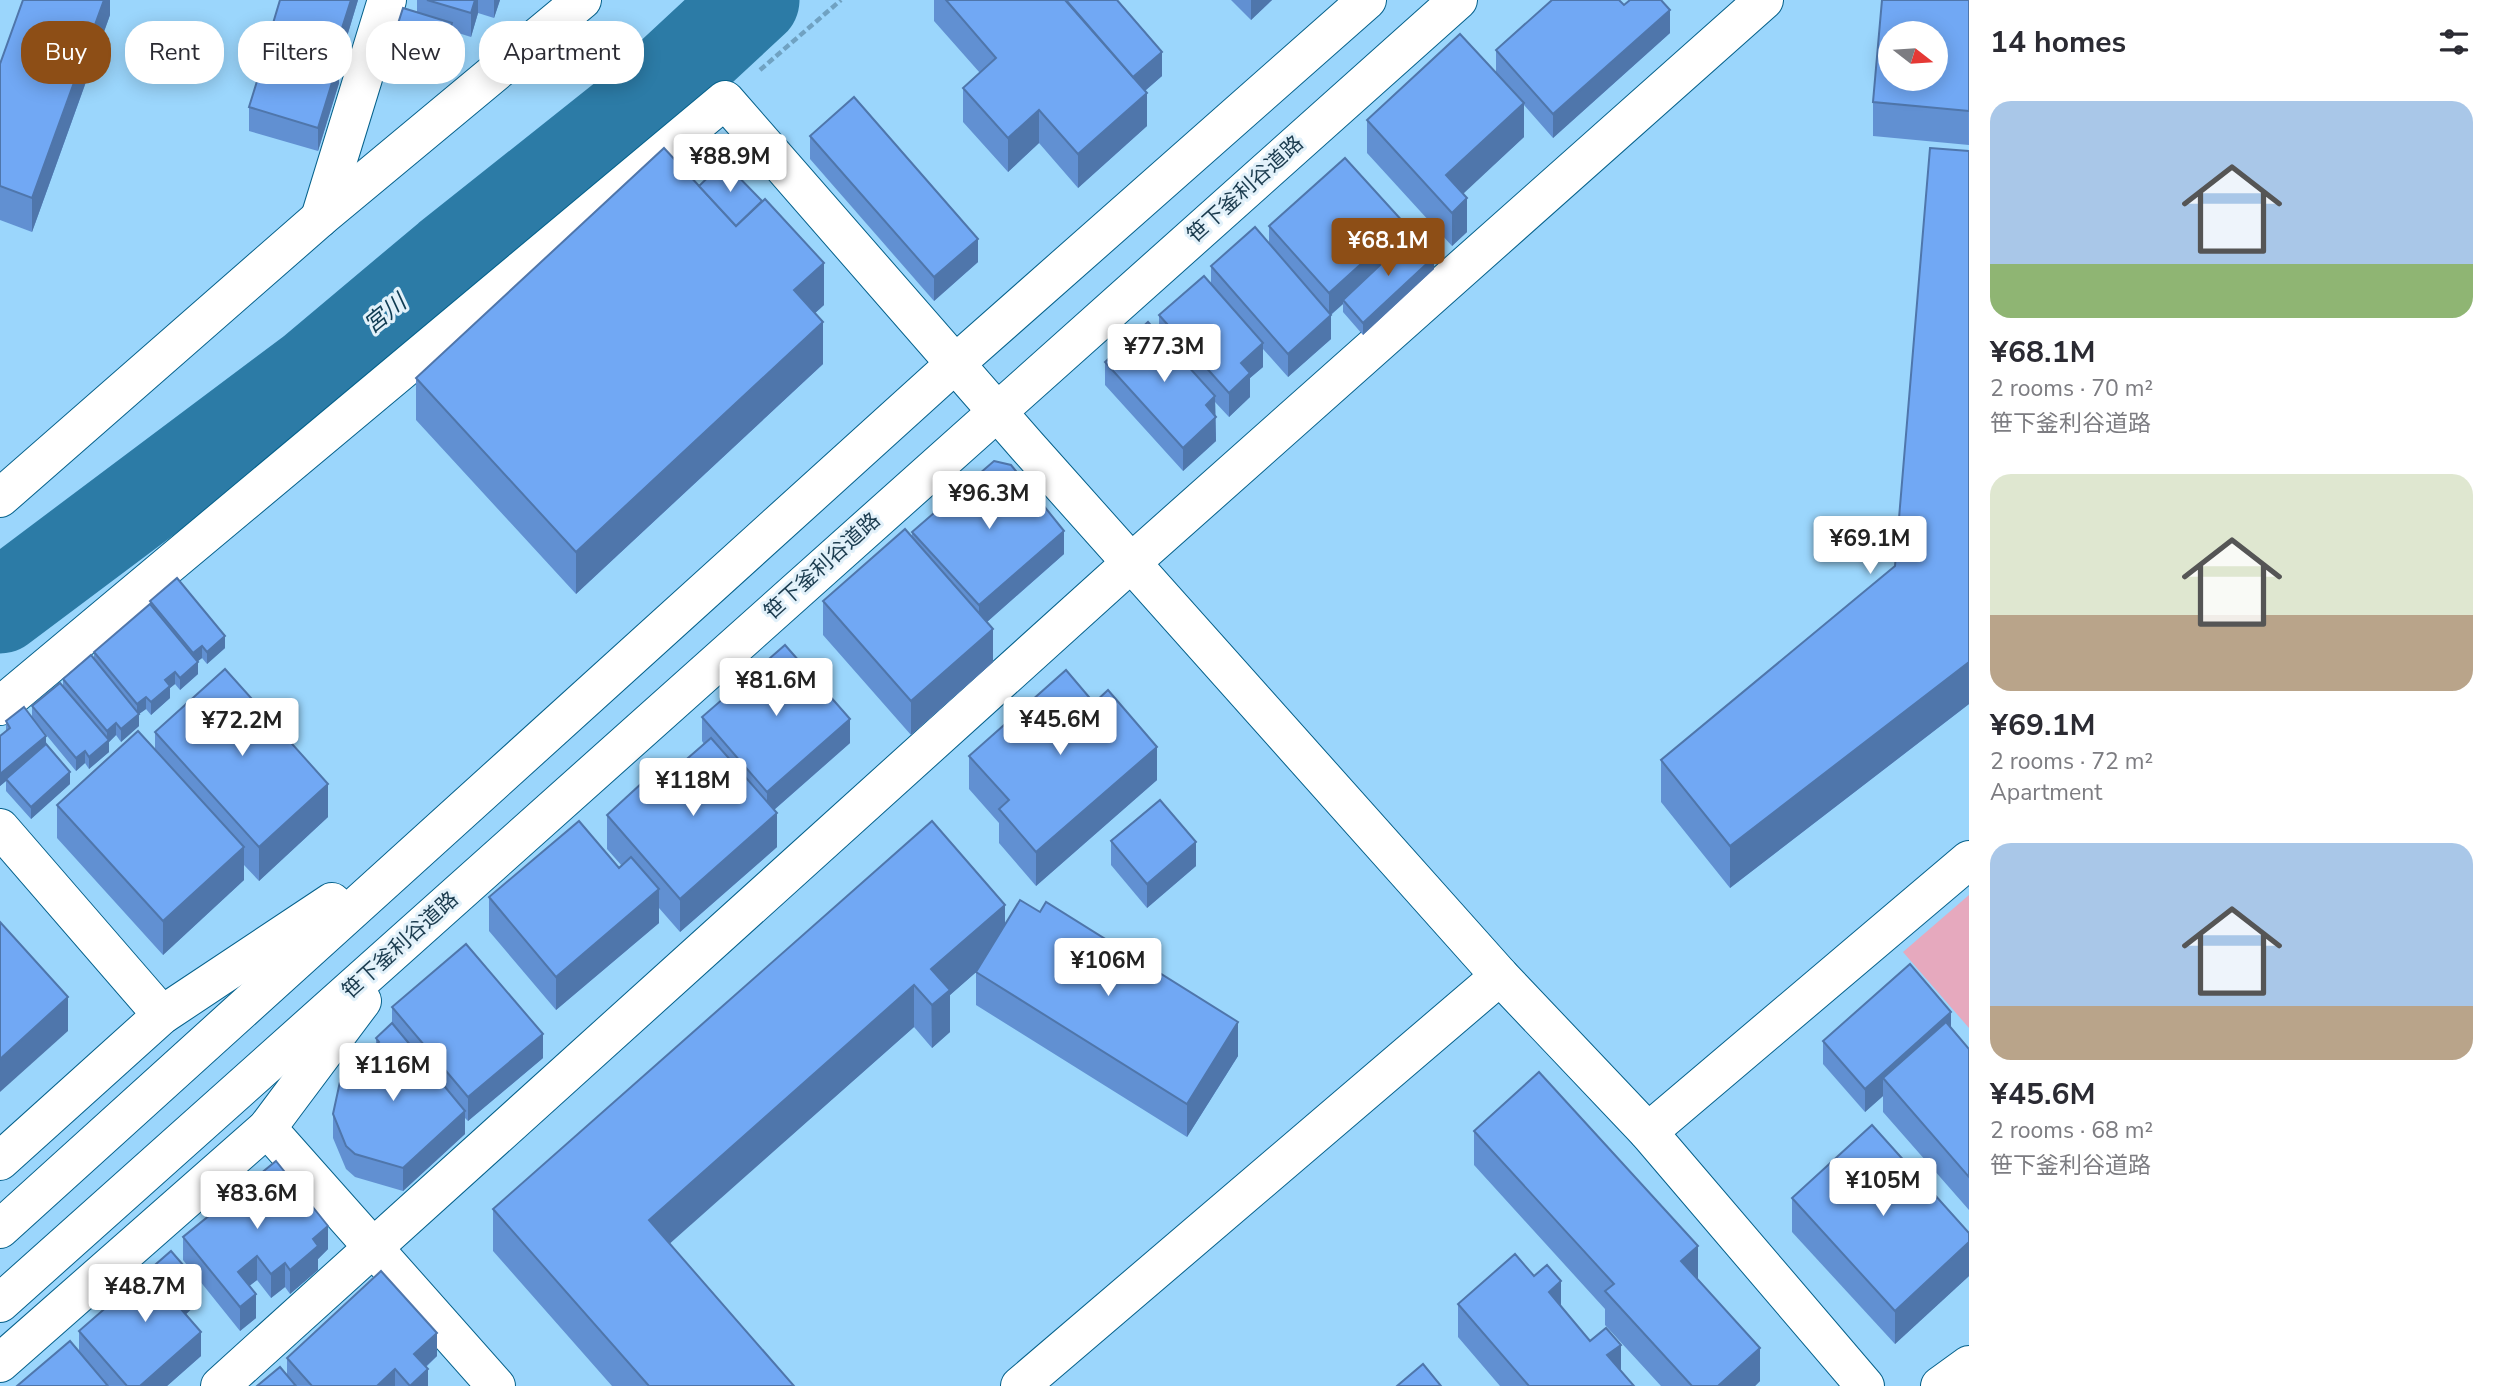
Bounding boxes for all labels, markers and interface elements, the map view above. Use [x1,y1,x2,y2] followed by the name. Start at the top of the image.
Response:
[21,21,111,84] chip: Buy
[125,21,224,84] chip: Rent
[238,21,352,84] chip: Filters
[366,21,465,84] chip: New
[479,21,644,84] chip: Apartment
[1878,21,1948,91] north arrow
[1878,21,1948,91] map controls
[1990,22,2126,63] text: 14 homes
[2435,23,2473,61] icon: filters
[1181,129,1309,249] street label: 笹下釜利谷道路
[673,134,787,194] pin: ¥88.9M
[690,141,770,172] text: ¥88.9M
[2169,146,2295,272] icon: home
[1331,218,1445,278] pin: ¥68.1M
[1348,225,1428,256] text: ¥68.1M
[357,286,415,341] water label: 宮川
[1107,324,1221,384] pin: ¥77.3M
[1124,331,1204,362] text: ¥77.3M
[1990,332,2095,373] text: ¥68.1M
[1990,373,2153,404] text: 2 rooms · 70 m²
[1990,408,2151,439] text: 笹下釜利谷道路
[932,472,1046,531] pin: ¥96.3M
[949,478,1029,509] text: ¥96.3M
[758,506,886,626] street label: 笹下釜利谷道路
[1813,516,1927,576] pin: ¥69.1M
[2169,519,2295,645] icon: home
[1830,523,1910,554] text: ¥69.1M
[719,658,833,718] pin: ¥81.6M
[736,665,816,696] text: ¥81.6M
[185,698,299,758] pin: ¥72.2M
[1003,698,1117,757] pin: ¥45.6M
[1020,704,1100,735] text: ¥45.6M
[202,705,282,736] text: ¥72.2M
[1990,705,2095,746] text: ¥69.1M
[1990,746,2153,777] text: 2 rooms · 72 m²
[644,758,742,818] pin: ¥118M
[655,765,731,796] text: ¥118M
[1990,777,2102,808] text: Apartment
[336,885,464,1005] street label: 笹下釜利谷道路
[2169,888,2295,1014] icon: home
[1059,939,1157,998] pin: ¥106M
[1070,945,1146,976] text: ¥106M
[344,1044,442,1103] pin: ¥116M
[355,1050,431,1081] text: ¥116M
[1990,1074,2095,1115] text: ¥45.6M
[1990,1115,2153,1146] text: 2 rooms · 68 m²
[1990,1150,2151,1181] text: 笹下釜利谷道路
[1834,1158,1932,1218] pin: ¥105M
[1845,1165,1921,1196] text: ¥105M
[200,1172,314,1231] pin: ¥83.6M
[217,1178,297,1209] text: ¥83.6M
[88,1264,202,1324] pin: ¥48.7M
[105,1271,185,1302] text: ¥48.7M

